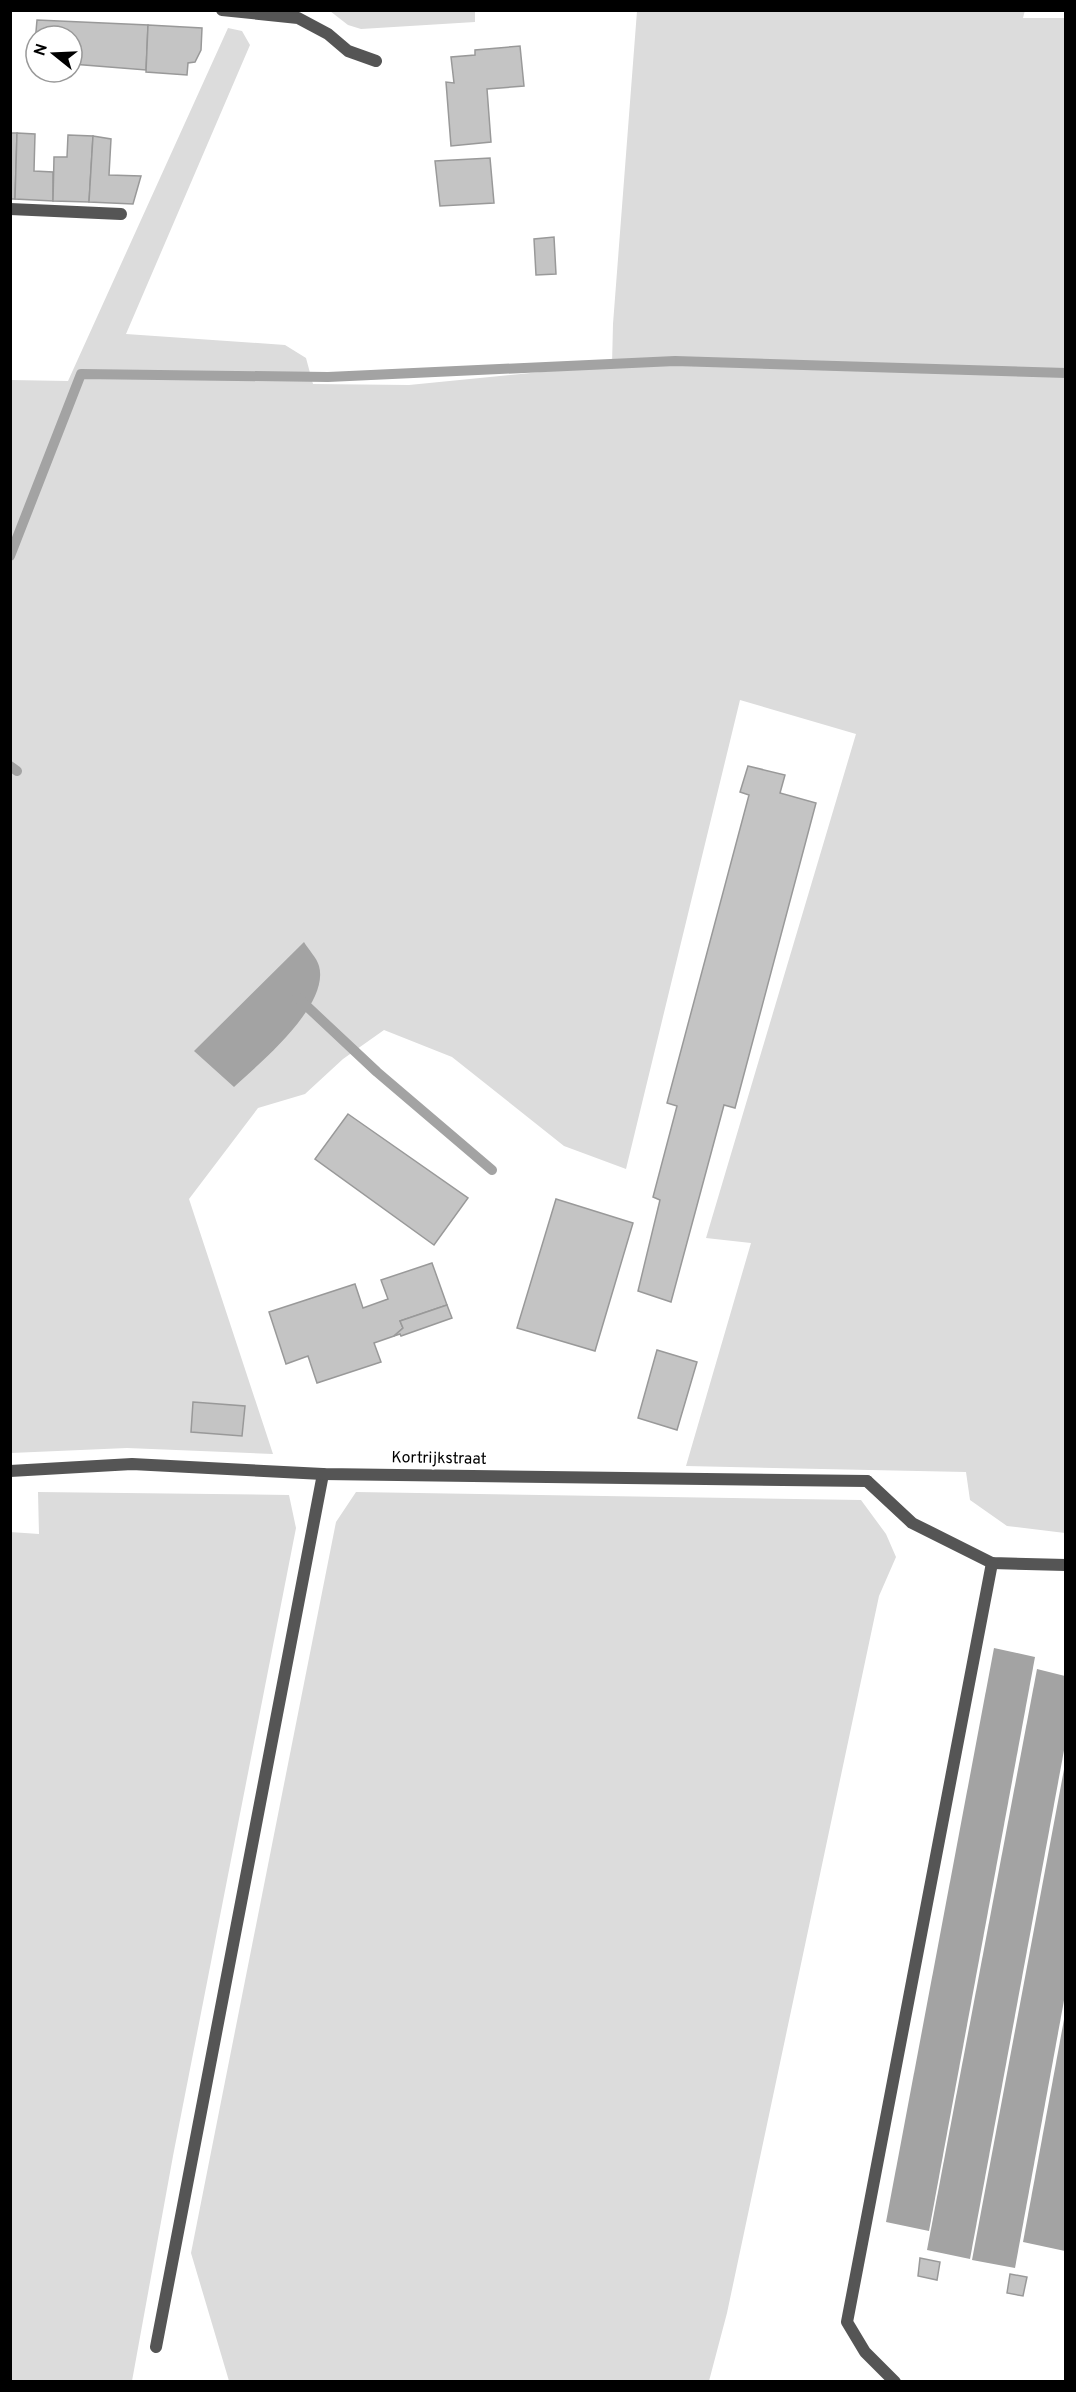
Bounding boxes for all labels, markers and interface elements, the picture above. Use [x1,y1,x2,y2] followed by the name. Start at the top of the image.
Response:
[24,24,84,84] north arrow
[30,41,53,59] text: N
[391,1448,487,1470] street label: Kortrijkstraat

